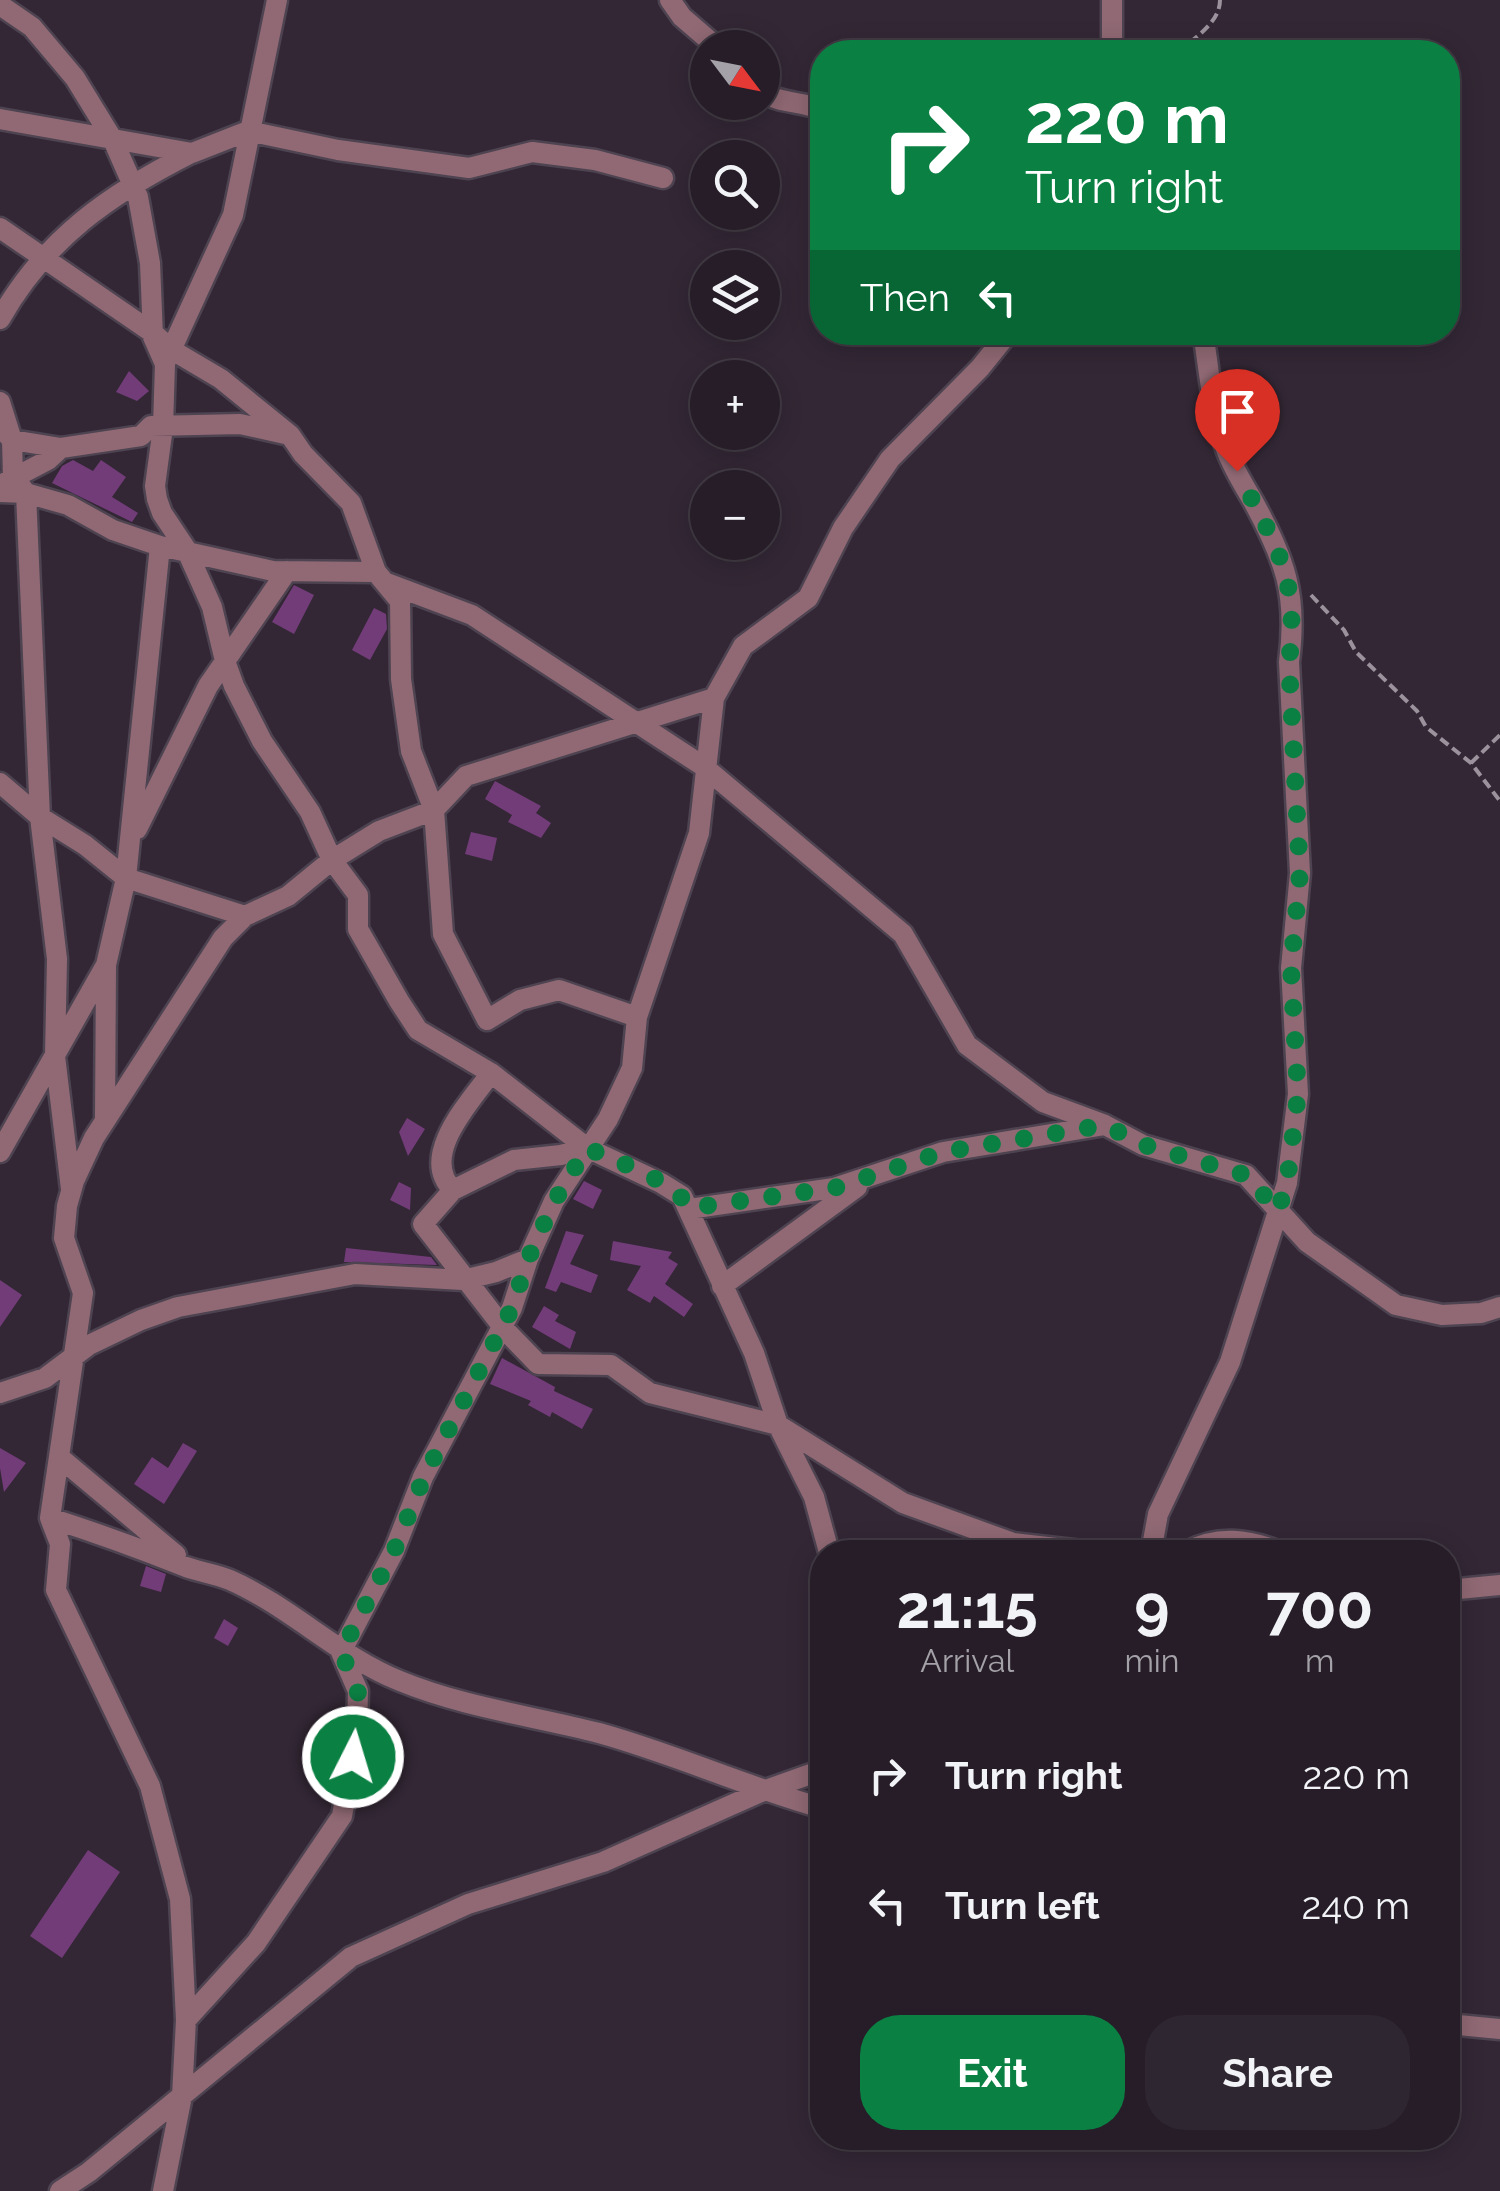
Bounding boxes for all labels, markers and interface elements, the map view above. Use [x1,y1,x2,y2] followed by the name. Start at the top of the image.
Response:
[690,30,780,120] north arrow
[690,30,780,560] map controls
[1025,77,1229,159] text: 220 m
[860,80,990,210] icon: right
[690,140,780,230] button: search
[1025,161,1223,214] text: Turn right
[690,250,780,340] button: layers
[970,270,1025,325] icon: left
[860,275,950,320] text: Then
[690,360,780,450] button: +
[1195,369,1280,472] pin
[1210,384,1265,439] icon: arrive
[690,470,780,560] button: −
[897,1572,1038,1642] text: 21:15
[1134,1572,1170,1642] text: 9
[1266,1572,1373,1642] text: 700
[920,1642,1014,1679] text: Arrival
[1124,1642,1179,1679] text: min
[1305,1642,1334,1679] text: m
[301,1705,405,1809] position arrow
[860,1748,915,1803] icon: right
[945,1753,1122,1798] text: Turn right
[1303,1753,1410,1798] text: 220 m
[860,1878,915,1933] icon: left
[945,1883,1100,1928] text: Turn left
[1302,1883,1410,1928] text: 240 m
[860,2015,1125,2130] button: Exit
[1145,2015,1410,2130] button: Share

